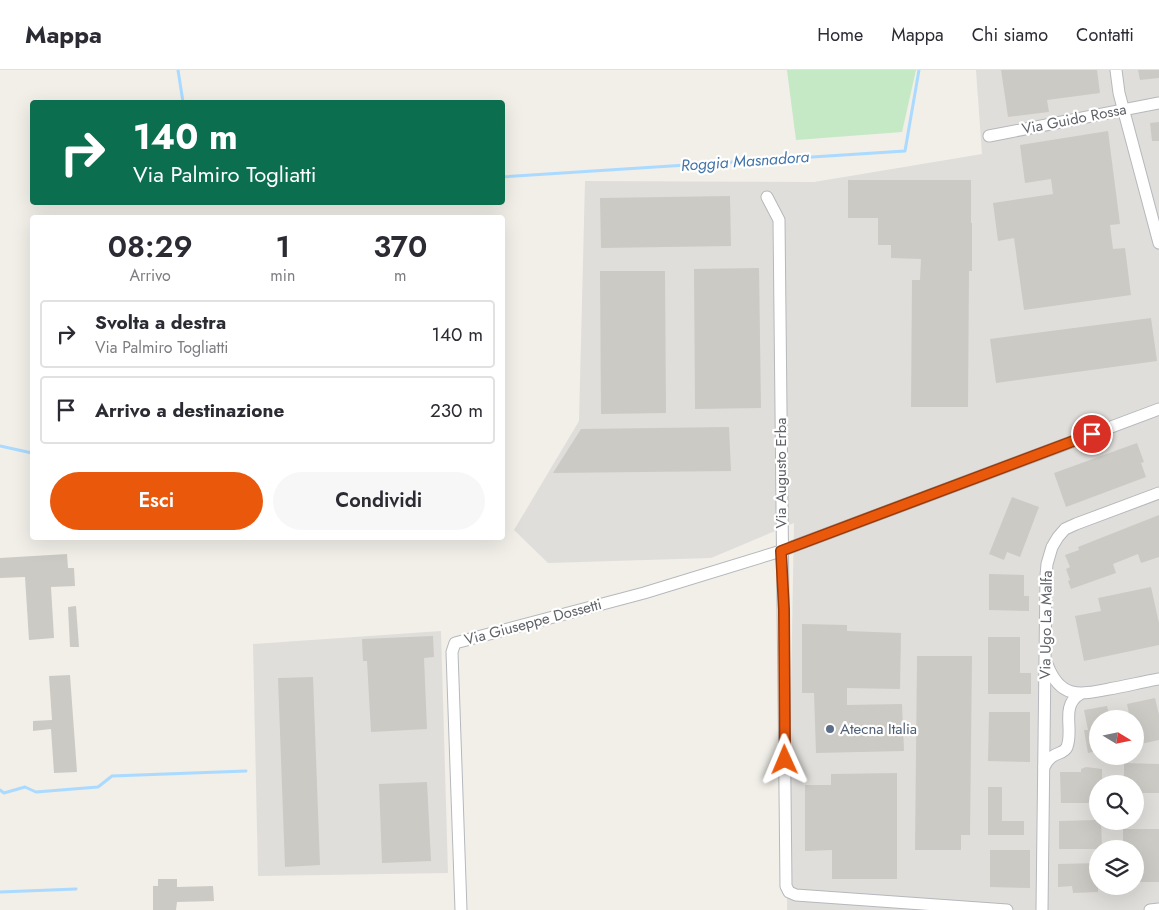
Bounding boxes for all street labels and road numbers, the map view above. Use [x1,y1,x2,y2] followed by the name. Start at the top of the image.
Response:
[1020,98,1128,140] street label: Via Guido Rossa
[770,418,792,528] street label: Via Augusto Erba
[1034,570,1058,680] street label: Via Ugo La Malfa
[462,593,604,651] street label: Via Giuseppe Dossetti

